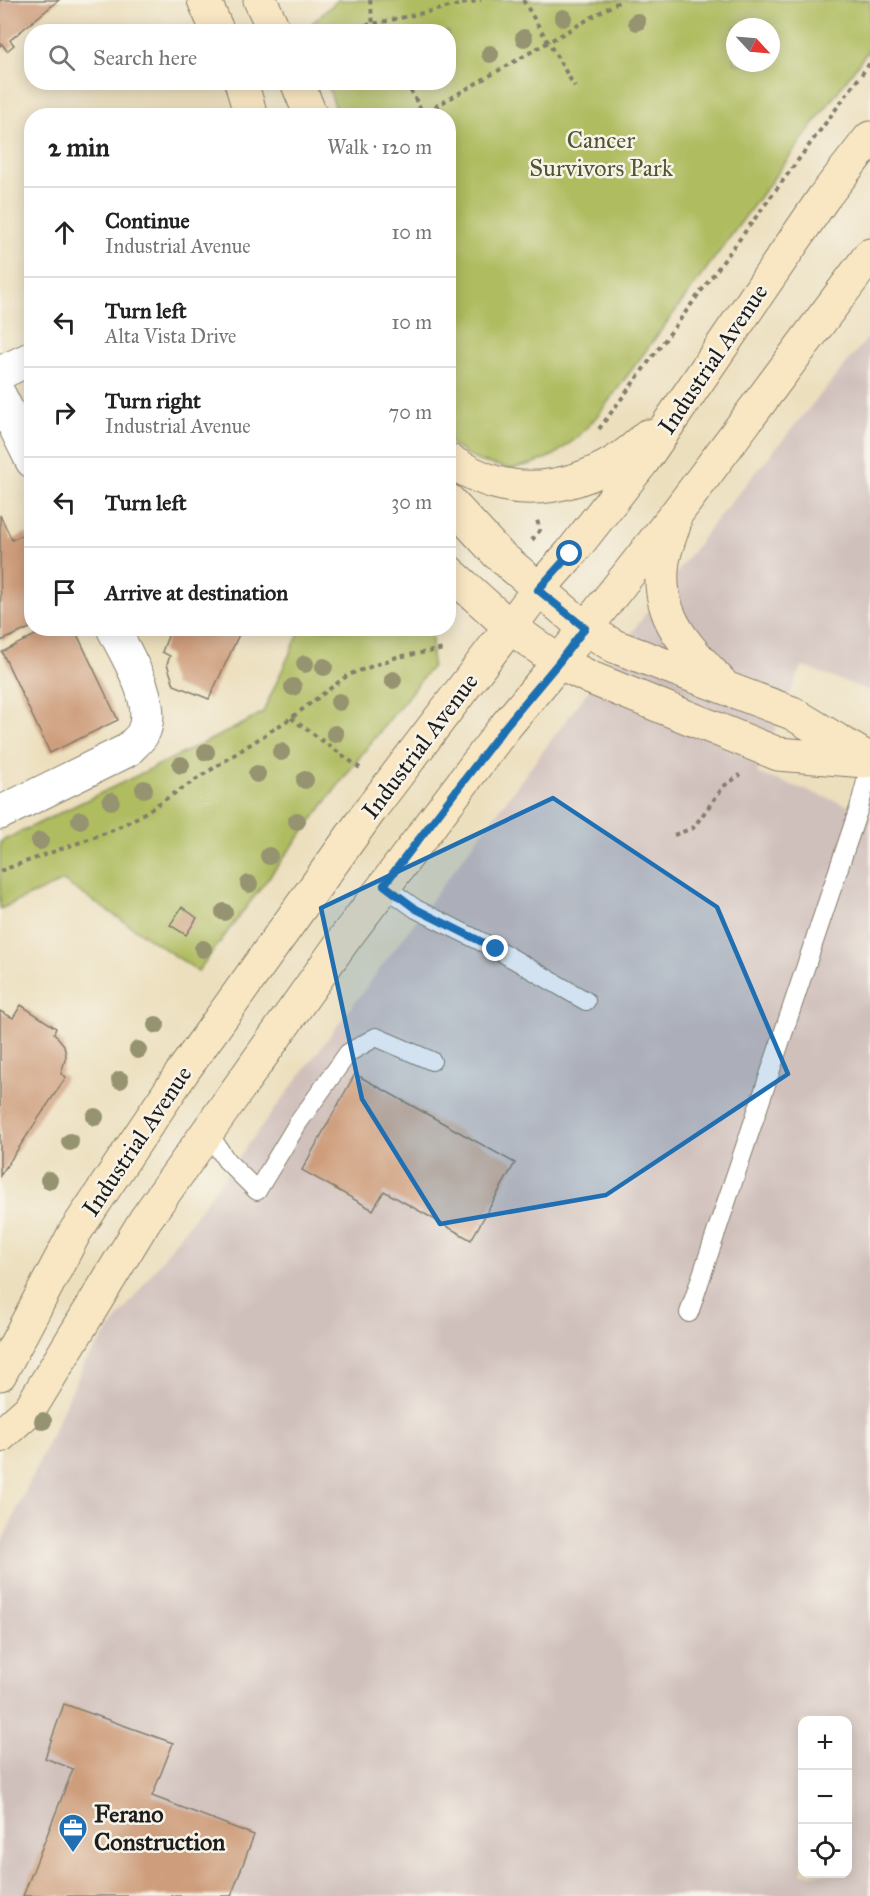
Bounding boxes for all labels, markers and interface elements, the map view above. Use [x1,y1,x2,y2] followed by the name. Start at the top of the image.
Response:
[726,18,780,72] north arrow
[24,24,456,90] search box
[45,41,78,74] icon: search
[93,44,197,71] text: Search here
[529,125,674,183] park label: Cancer Survivors Park
[48,131,109,163] text: 2 min
[327,135,432,159] text: Walk · 120 m
[105,207,190,234] text: Continue
[48,216,81,249] icon: ahead
[391,220,432,244] text: 10 m
[105,234,251,258] text: Industrial Avenue
[652,278,774,440] street label: Industrial Avenue
[105,297,187,324] text: Turn left
[48,306,81,339] icon: left
[391,310,432,334] text: 10 m
[105,324,236,348] text: Alta Vista Drive
[105,387,201,414] text: Turn right
[48,396,81,429] icon: right
[389,400,432,424] text: 70 m
[105,414,251,438] text: Industrial Avenue
[48,486,81,519] icon: left
[105,489,187,516] text: Turn left
[391,490,432,514] text: 30 m
[556,540,582,566] route start
[48,576,81,609] icon: arrive
[105,579,288,606] text: Arrive at destination
[355,667,485,825] street label: Industrial Avenue
[482,935,508,961] route end
[76,1060,198,1222] street label: Industrial Avenue
[798,1716,852,1878] map controls
[798,1716,852,1770] button: +
[798,1770,852,1824] button: −
[94,1799,225,1857] place label: Ferano Construction
[57,1812,89,1854] office icon: Ferano Construction
[798,1824,852,1878] button: locate

